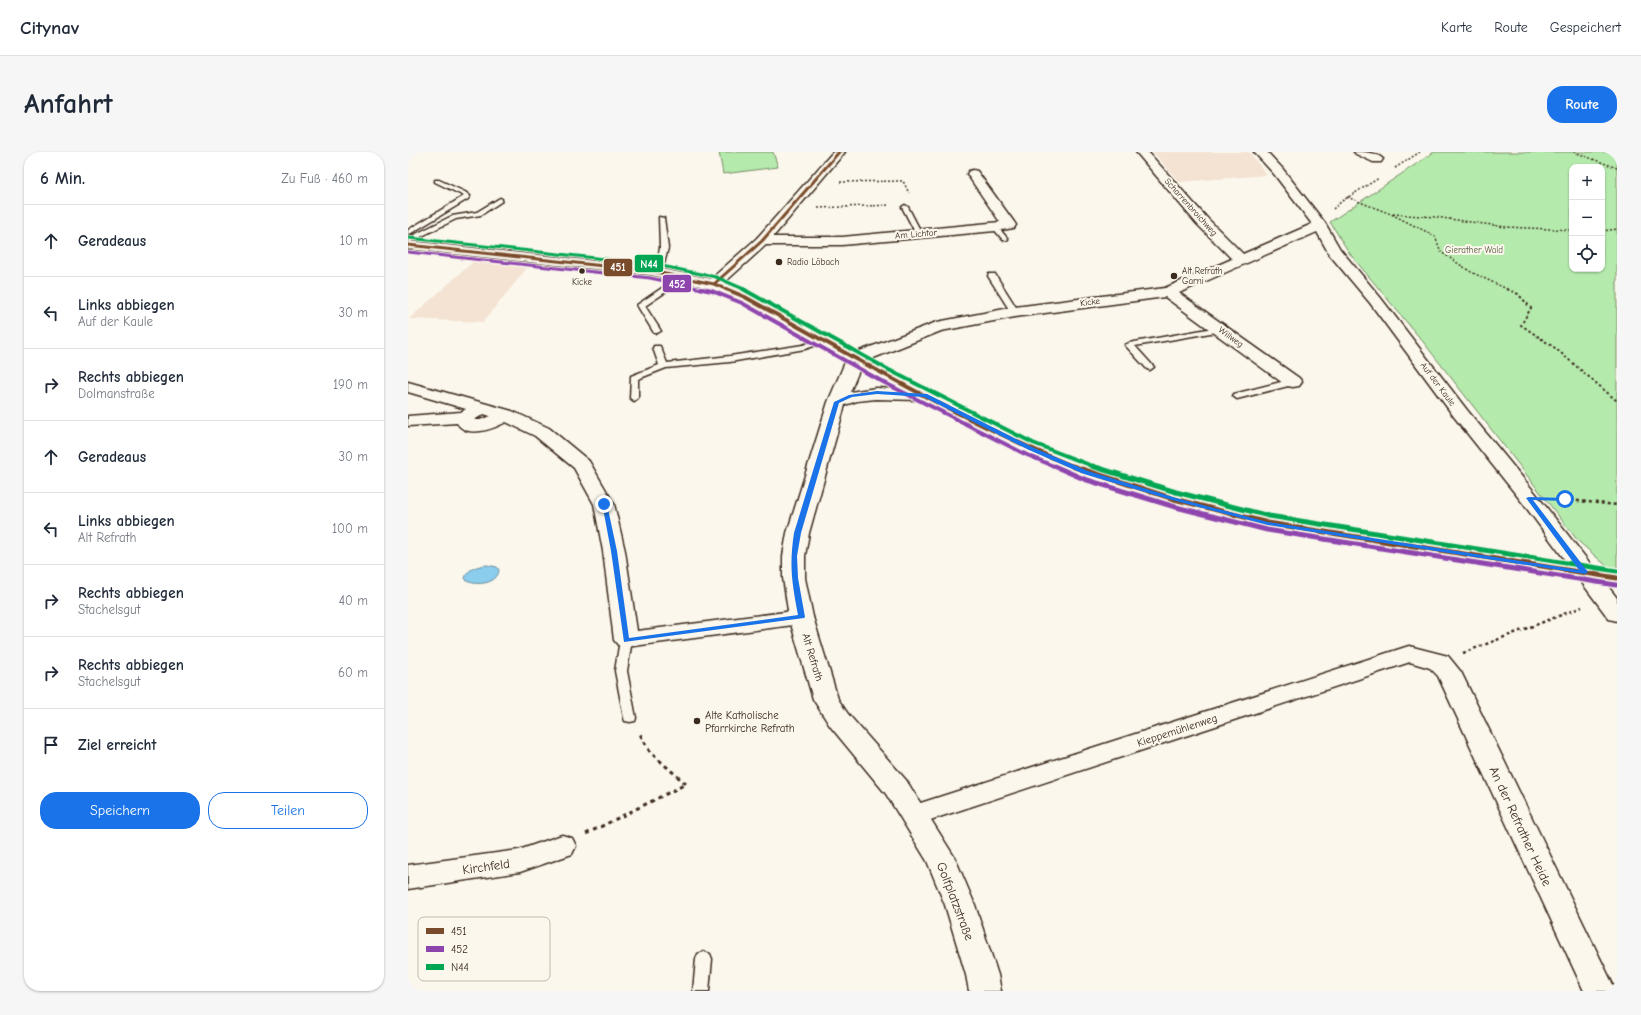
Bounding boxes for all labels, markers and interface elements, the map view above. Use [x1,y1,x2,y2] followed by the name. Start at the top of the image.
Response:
[20,17,79,39] text: Citynav
[1441,19,1472,36] text: Karte
[1494,19,1528,36] text: Route
[1550,19,1621,36] text: Gespeichert
[1547,86,1617,123] button: Route
[24,88,113,120] text: Anfahrt
[1569,164,1605,272] map controls
[1569,164,1605,200] button: +
[40,169,85,188] text: 6 Min.
[281,171,368,186] text: Zu Fuß · 460 m
[1163,176,1220,238] street label: Scharrenbroichweg
[1569,200,1605,236] button: −
[895,227,938,241] street label: Am Lichtor
[40,230,62,252] icon: ahead
[78,232,146,250] text: Geradeaus
[340,233,368,248] text: 10 m
[1569,236,1605,272] button: locate
[1445,245,1503,255] park label: Gierather Wald
[634,254,664,273] line badge: N44
[774,257,784,267] marker: Radio Löbach
[787,257,839,267] place label: Radio Löbach
[603,258,633,277] line badge: 451
[640,258,658,271] text: N44
[610,261,626,274] text: 451
[577,266,587,276] marker: Kicke
[1182,266,1223,286] place label: Alt Refrath Garni
[1169,271,1179,281] marker: Alt Refrath Garni
[662,274,692,293] line badge: 452
[572,277,593,287] place label: Kicke
[669,278,686,291] text: 452
[78,296,175,314] text: Links abbiegen
[1079,296,1101,308] street label: Kicke
[40,302,62,324] icon: left
[338,305,368,320] text: 30 m
[78,314,153,329] text: Auf der Kaule
[1217,325,1246,349] street label: Willweg
[1418,360,1458,408] street label: Auf der Kaule
[78,368,184,386] text: Rechts abbiegen
[40,374,62,396] icon: right
[333,377,368,392] text: 190 m
[78,386,155,401] text: Dolmanstraße
[40,446,62,468] icon: ahead
[78,448,146,466] text: Geradeaus
[338,449,368,464] text: 30 m
[1556,490,1574,508] route start
[595,495,613,513] route end
[78,512,175,530] text: Links abbiegen
[40,518,62,540] icon: left
[332,521,368,536] text: 100 m
[78,530,137,545] text: Alt Refrath
[78,584,184,602] text: Rechts abbiegen
[40,590,62,612] icon: right
[339,593,368,608] text: 40 m
[78,602,140,617] text: Stachelsgut
[799,632,826,683] street label: Alt Refrath
[78,656,184,674] text: Rechts abbiegen
[40,662,62,684] icon: right
[338,665,368,680] text: 60 m
[78,674,140,689] text: Stachelsgut
[705,709,795,735] place label: Alte Katholische Pfarrkirche Refrath
[1135,711,1219,750] street label: Kieppemühlenweg
[692,716,702,726] marker: Alte Katholische Pfarrkirche Refrath
[40,734,62,756] icon: arrive
[78,736,156,754] text: Ziel erreicht
[1486,764,1555,889] street label: An der Refrather Heide
[40,792,200,829] button: Speichern
[208,792,368,829] button: Teilen
[461,856,511,877] street label: Kirchfeld
[934,860,978,943] street label: Golfplatzstraße
[418,917,550,981] legend
[451,925,467,938] text: 451
[451,943,468,956] text: 452
[451,961,469,974] text: N44

